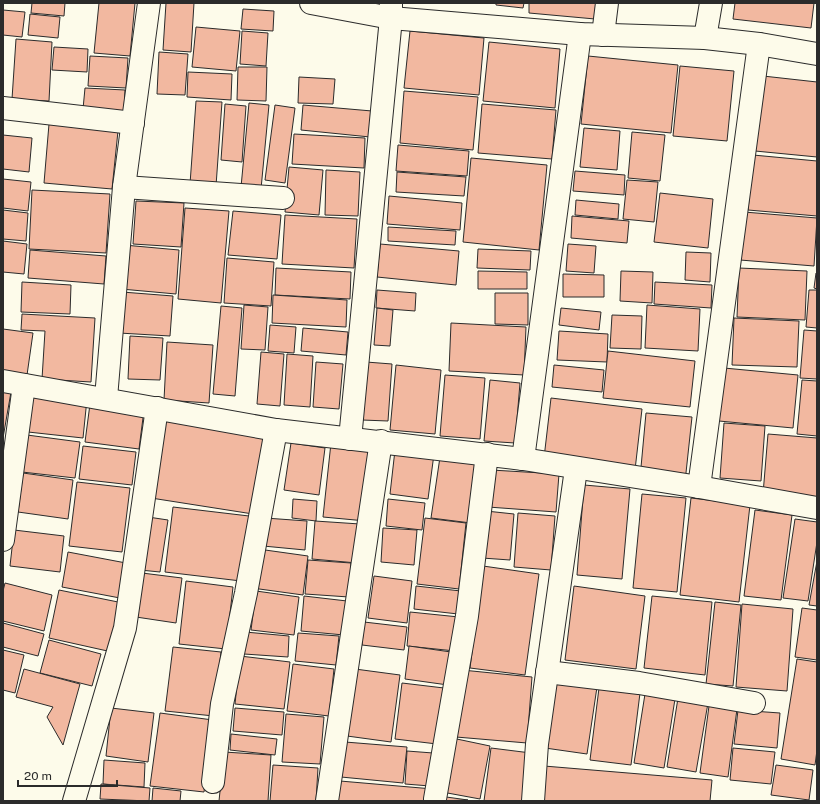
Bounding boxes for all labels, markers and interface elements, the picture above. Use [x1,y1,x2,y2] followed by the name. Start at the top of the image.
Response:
[18,762,117,788] scale bar
[24,769,52,783] text: 20 m

